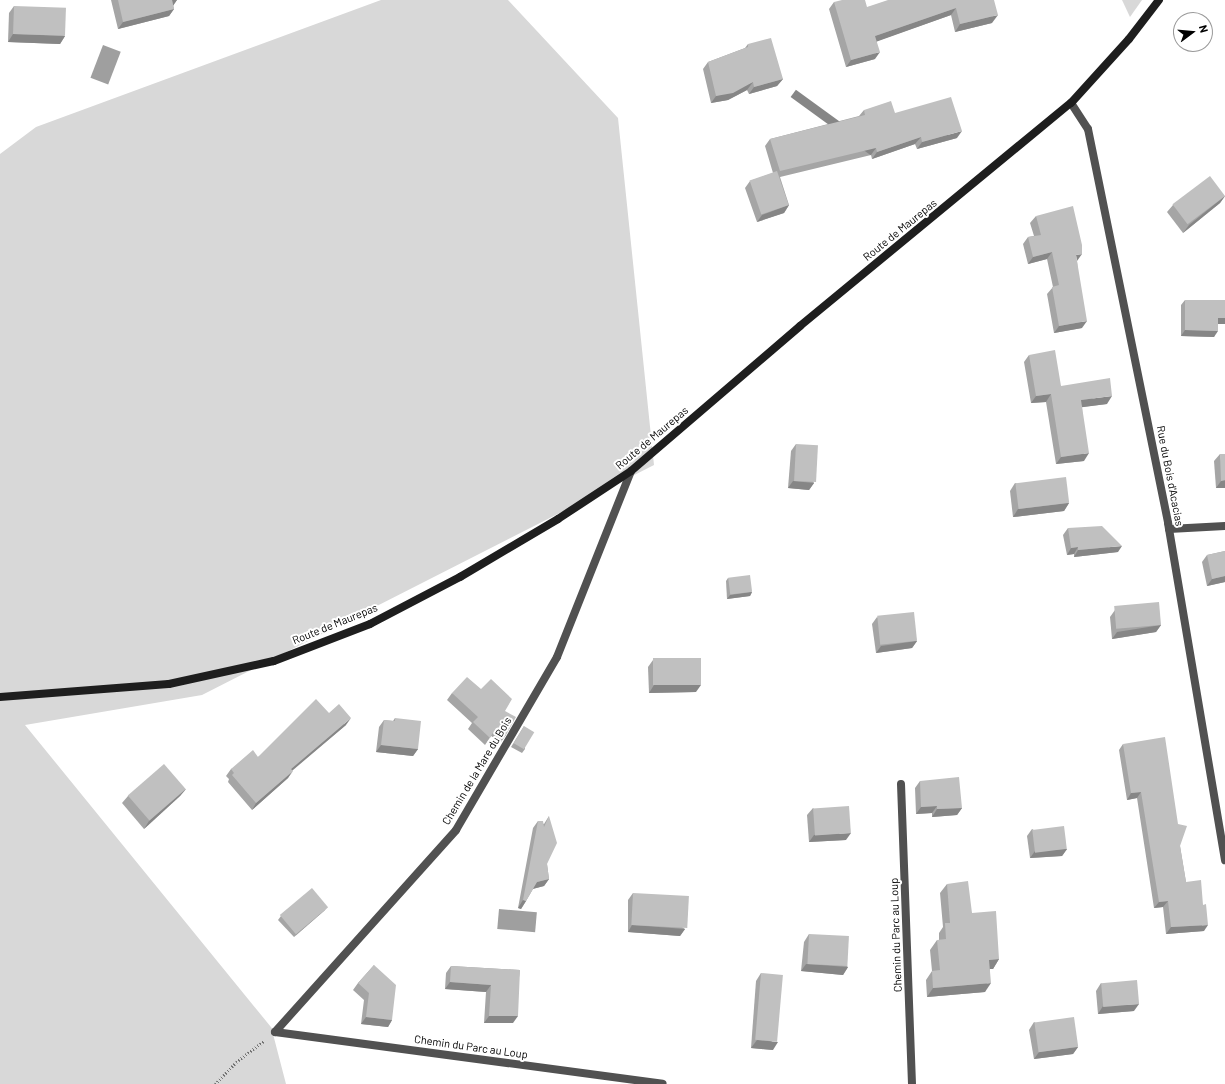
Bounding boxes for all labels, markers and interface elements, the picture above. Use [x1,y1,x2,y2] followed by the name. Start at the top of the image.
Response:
[1173,12,1213,52] north arrow
[1197,24,1211,34] text: N
[861,196,939,264] street label: Route de Maurepas
[613,404,691,472] street label: Route de Maurepas
[1154,425,1186,527] street label: Rue du Bois d'Acacias
[290,601,380,647] street label: Route de Maurepas
[440,715,514,827] street label: Chemin de la Mare du Bois
[887,878,905,992] street label: Chemin du Parc au Loup
[413,1033,529,1061] street label: Chemin du Parc au Loup

